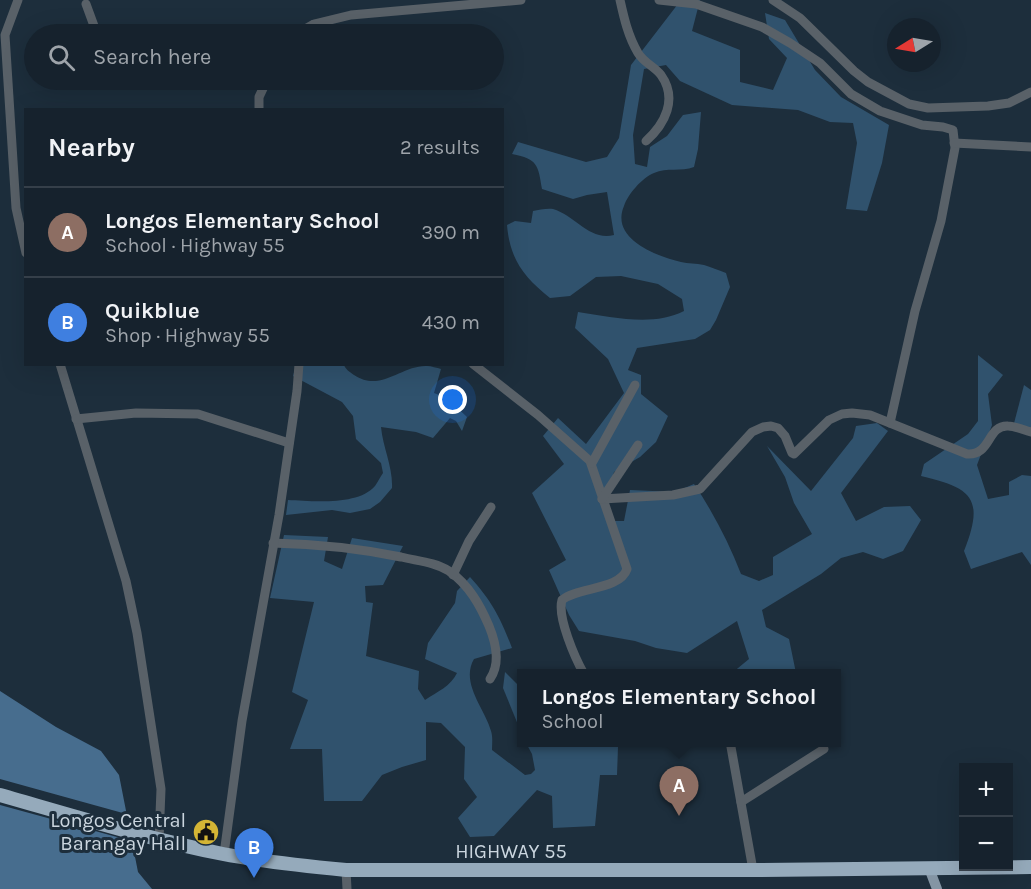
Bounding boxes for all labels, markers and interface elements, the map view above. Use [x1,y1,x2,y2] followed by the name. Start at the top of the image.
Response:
[887,18,941,72] north arrow
[24,24,504,90] search box
[45,41,78,74] icon: search
[93,44,211,70] text: Search here
[48,132,135,163] text: Nearby
[400,136,480,159] text: 2 results
[105,208,380,234] text: Longos Elementary School
[61,221,74,244] text: A
[421,221,480,244] text: 390 m
[105,234,285,257] text: School · Highway 55
[105,298,200,324] text: Quikblue
[61,311,74,334] text: B
[422,311,480,334] text: 430 m
[105,324,270,347] text: Shop · Highway 55
[438,385,467,414] your location
[517,669,841,747] popup
[542,684,816,710] text: Longos Elementary School
[542,710,604,733] text: School
[959,763,1013,871] map controls
[959,763,1013,817] button: +
[660,766,698,816] pin: A
[50,809,186,855] place label: Longos Central Barangay Hall
[191,817,221,847] public building icon: Longos Central Barangay Hall
[959,817,1013,871] button: −
[234,828,274,878] pin: B
[455,840,567,863] street label: HIGHWAY 55

